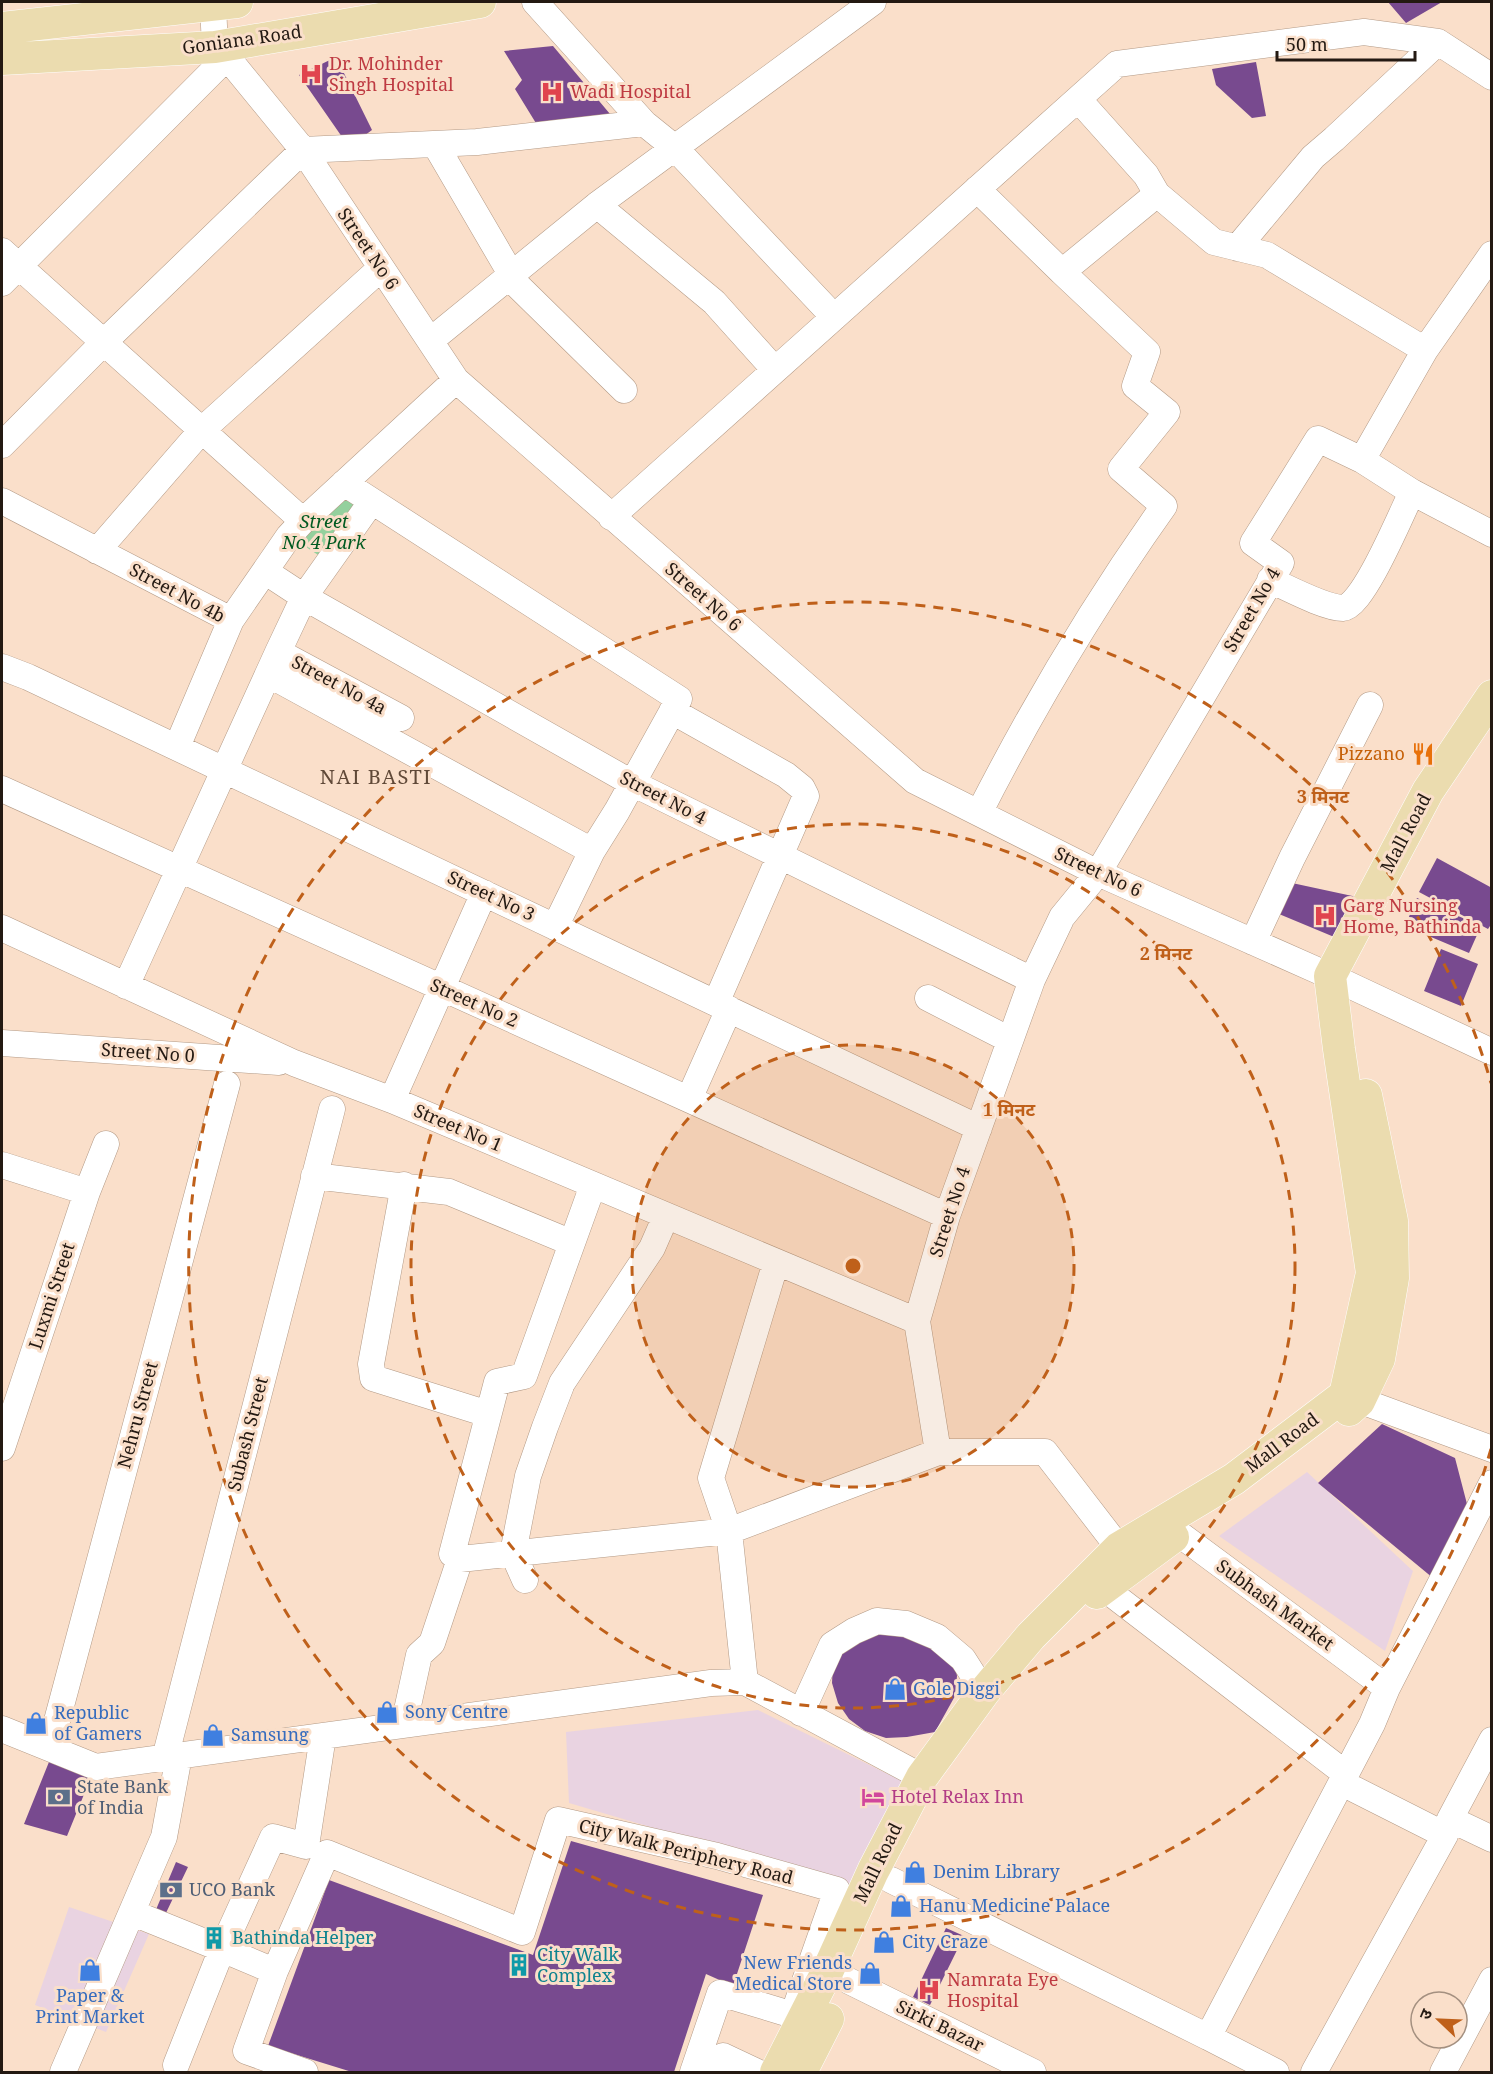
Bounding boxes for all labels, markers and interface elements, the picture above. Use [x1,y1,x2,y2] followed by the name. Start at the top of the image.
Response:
[181,19,303,59] street label: Goniana Road
[1277,24,1415,62] scale bar
[1286,32,1328,56] text: 50 m
[329,51,454,96] place label: Dr. Mohinder Singh Hospital
[298,61,324,87] hospital icon: Dr. Mohinder Singh Hospital
[539,79,565,105] hospital icon: Wadi Hospital
[570,79,691,103] place label: Wadi Hospital
[333,203,405,294] street label: Street No 6
[281,509,367,554] park label: Street No 4 Park
[660,556,747,636] street label: Street No 6
[126,557,229,627] street label: Street No 4b
[1217,563,1285,656] street label: Street No 4
[288,649,391,719] street label: Street No 4a
[1338,741,1405,765] place label: Pizzano
[1410,741,1436,767] restaurant icon: Pizzano
[320,763,432,790] district label: NAI BASTI
[616,765,711,829] street label: Street No 4
[1297,784,1350,808] text: 3 मिनट
[1374,789,1436,876] street label: Mall Road
[1051,840,1146,902] street label: Street No 6
[444,864,539,926] street label: Street No 3
[1343,893,1482,938] place label: Garg Nursing Home, Bathinda
[1312,903,1338,929] hospital icon: Garg Nursing Home, Bathinda
[1140,941,1193,965] text: 2 मिनट
[427,972,522,1032] street label: Street No 2
[100,1037,196,1067] street label: Street No 0
[983,1097,1036,1121] text: 1 मिनट
[411,1098,506,1156] street label: Street No 1
[923,1163,975,1260] street label: Street No 4
[23,1239,80,1352] street label: Luxmi Street
[843,1256,863,1276] centre of rings
[111,1359,163,1471] street label: Nehru Street
[221,1374,273,1493] street label: Subash Street
[1240,1407,1323,1478] street label: Mall Road
[1212,1553,1339,1655] street label: Subhash Market
[882,1676,908,1702] shop icon: Gole Diggi
[913,1676,1000,1700] place label: Gole Diggi
[374,1699,400,1725] shop icon: Sony Centre
[405,1699,508,1723] place label: Sony Centre
[54,1700,142,1745] place label: Republic of Gamers
[23,1710,49,1736] shop icon: Republic of Gamers
[200,1722,226,1748] shop icon: Samsung
[231,1722,309,1746] place label: Samsung
[77,1774,168,1819] place label: State Bank of India
[46,1784,72,1810] bank icon: State Bank of India
[860,1784,886,1810] hotel icon: Hotel Relax Inn
[891,1784,1024,1808] place label: Hotel Relax Inn
[577,1813,796,1889] street label: City Walk Periphery Road
[847,1819,907,1907] street label: Mall Road
[902,1859,928,1885] shop icon: Denim Library
[933,1859,1061,1883] place label: Denim Library
[158,1877,184,1903] bank icon: UCO Bank
[189,1877,276,1901] place label: UCO Bank
[888,1893,914,1919] shop icon: Hanu Medicine Palace
[919,1893,1110,1917] place label: Hanu Medicine Palace
[201,1925,227,1951] building icon: Bathinda Helper
[232,1925,374,1949] place label: Bathinda Helper
[871,1929,897,1955] shop icon: City Craze
[902,1929,988,1953] place label: City Craze
[537,1942,619,1987] place label: City Walk Complex
[735,1950,852,1995] place label: New Friends Medical Store
[506,1952,532,1978] building icon: City Walk Complex
[77,1957,103,1983] shop icon: Paper & Print Market
[857,1960,883,1986] shop icon: New Friends Medical Store
[947,1967,1058,2012] place label: Namrata Eye Hospital
[916,1977,942,2003] hospital icon: Namrata Eye Hospital
[35,1983,145,2028] place label: Paper & Print Market
[1409,1990,1469,2050] north arrow
[893,1994,989,2057] street label: Sirki Bazar
[1413,2005,1437,2023] text: उ

